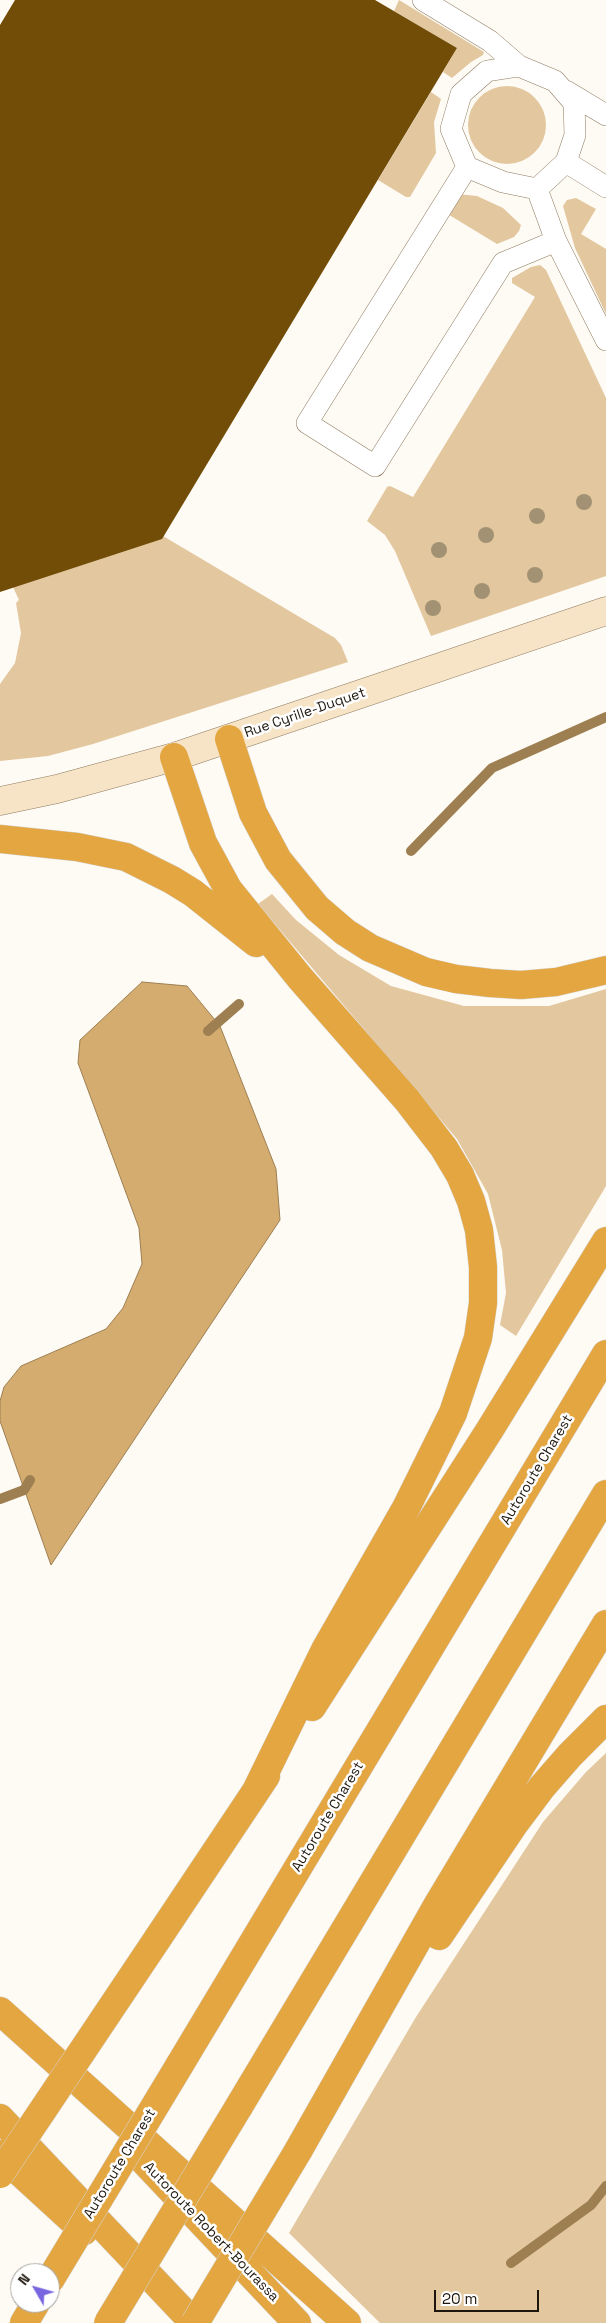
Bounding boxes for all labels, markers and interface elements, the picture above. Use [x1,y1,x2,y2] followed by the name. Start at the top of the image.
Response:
[242,684,368,742] street label: Rue Cyrille-Duquet
[498,1412,576,1528] street label: Autoroute Charest
[289,1759,367,1875] street label: Autoroute Charest
[81,2106,159,2222] street label: Autoroute Charest
[140,2159,282,2305] street label: Autoroute Robert-Bourassa
[10,2263,60,2313] north arrow
[14,2270,34,2289] text: N
[436,2280,541,2312] scale bar
[442,2289,477,2308] text: 20 m

